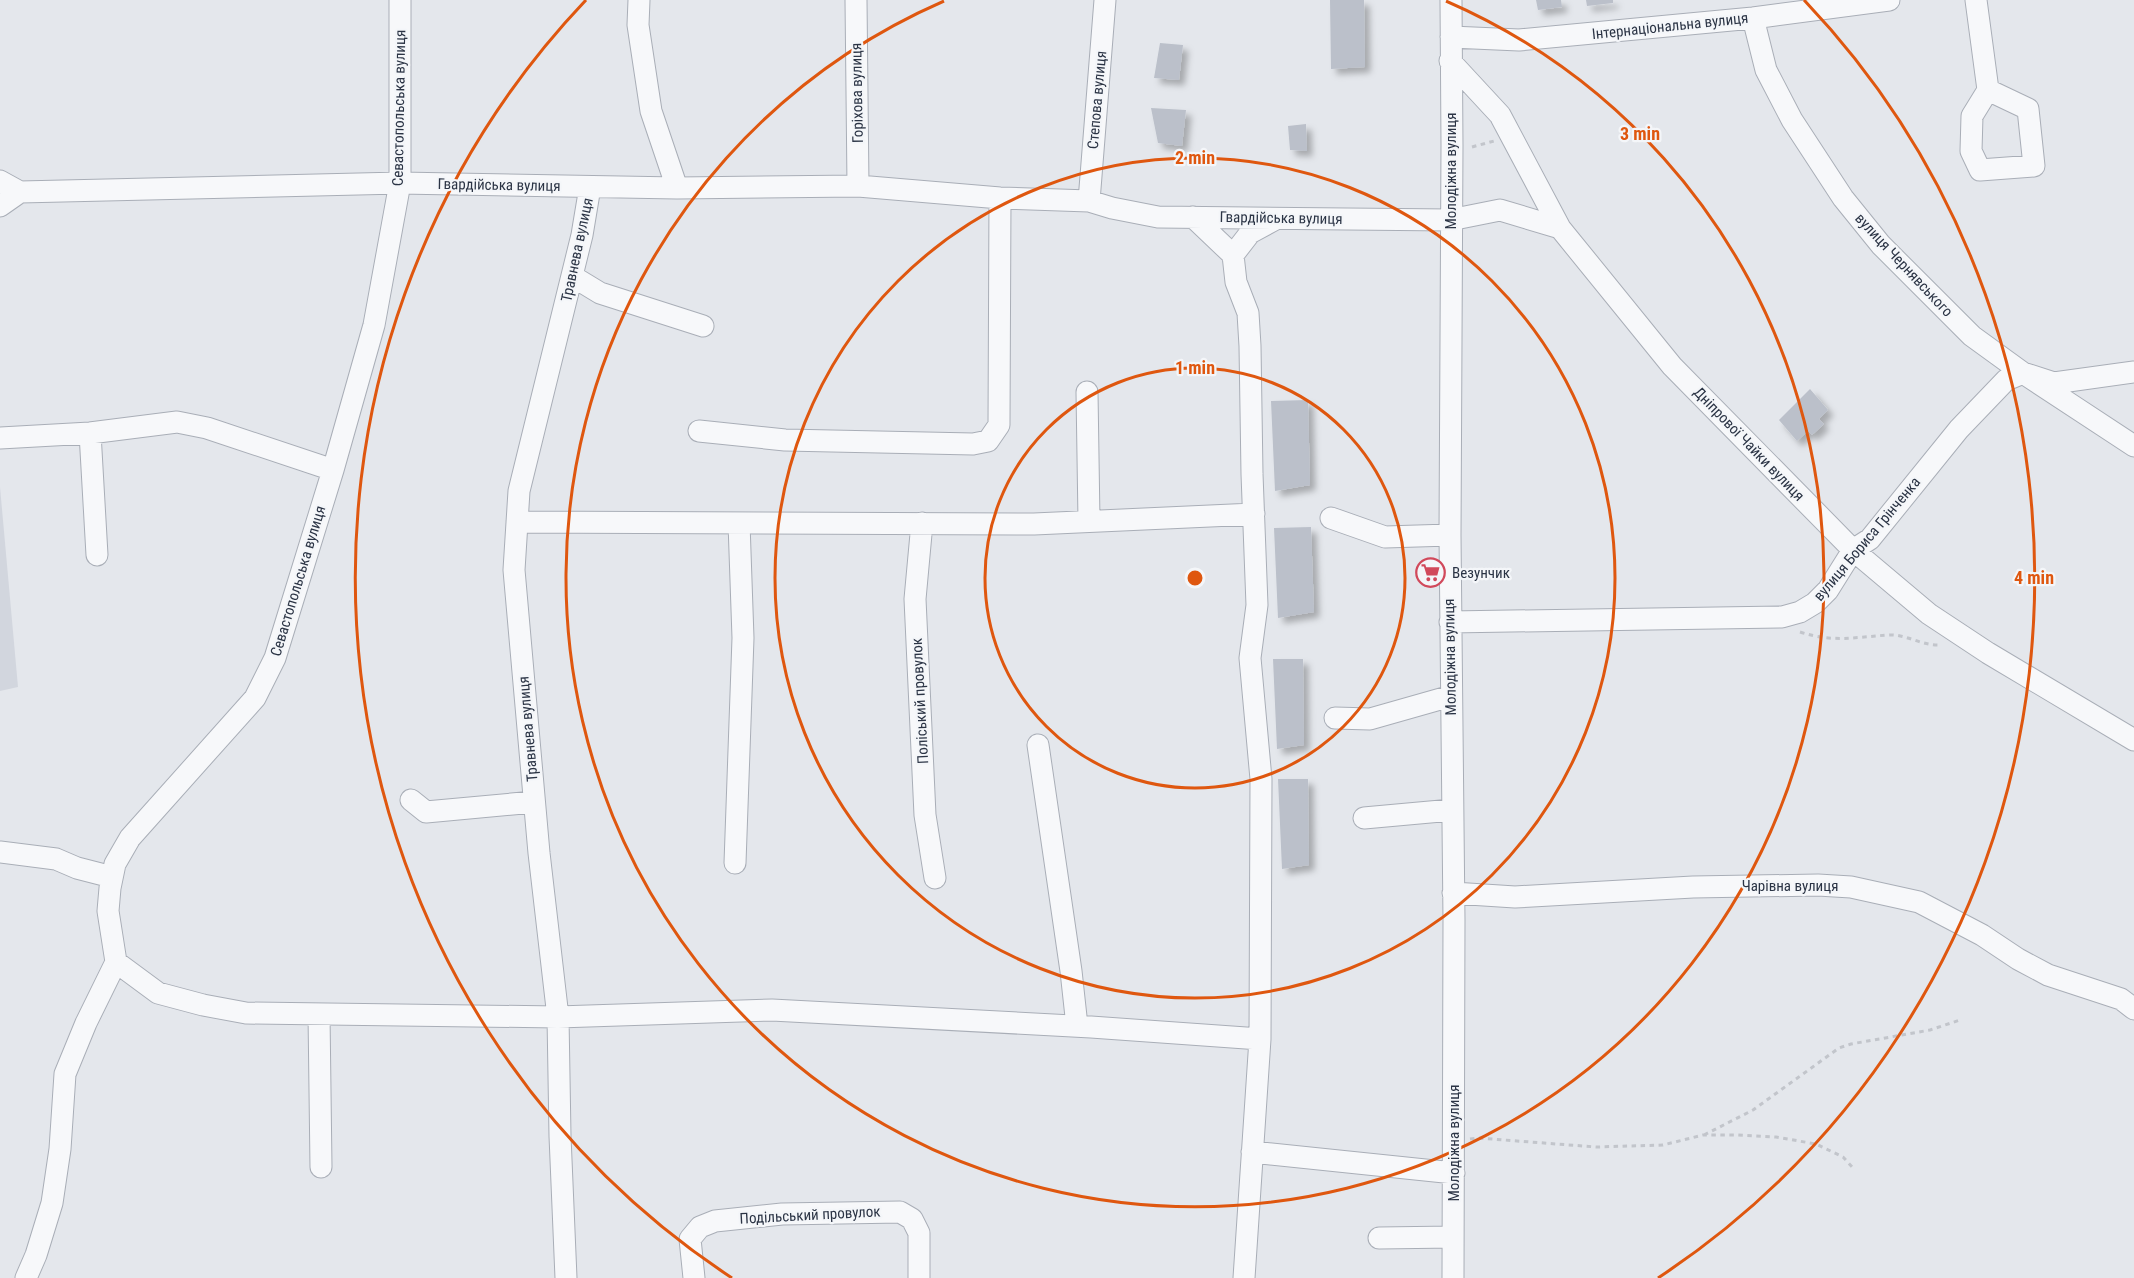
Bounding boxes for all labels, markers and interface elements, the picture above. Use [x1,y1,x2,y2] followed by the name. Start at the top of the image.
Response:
[1591,9,1749,43] street label: Інтернаціональна вулиця
[389,30,409,186] street label: Севастопольська вулиця
[847,43,867,143] street label: Горіхова вулиця
[1084,50,1110,150] street label: Степова вулиця
[1442,113,1460,229] street label: Молодіжна вулиця
[1620,123,1660,144] text: 3 min
[1175,147,1215,168] text: 2 min
[437,175,561,195] street label: Гвардійська вулиця
[557,196,597,304] street label: Травнева вулиця
[1219,208,1343,228] street label: Гвардійська вулиця
[1851,210,1957,320] street label: вулиця Чернявського
[1175,357,1215,378] text: 1 min
[1690,383,1808,505] street label: Дніпрової Чайки вулиця
[1810,473,1924,605] street label: вулиця Бориса Грінченка
[267,504,329,658] street label: Севастопольська вулиця
[1415,557,1447,589] supermarket icon: Везунчик
[1452,564,1510,582] place label: Везунчик
[2014,567,2054,588] text: 4 min
[1185,568,1205,588] centre of rings
[1440,598,1460,716] street label: Молодіжна вулиця
[908,637,932,765] street label: Поліський провулок
[514,675,542,783] street label: Травнева вулиця
[1742,877,1838,895] street label: Чарівна вулиця
[1445,1085,1463,1201] street label: Молодіжна вулиця
[739,1202,881,1228] street label: Подільський провулок

